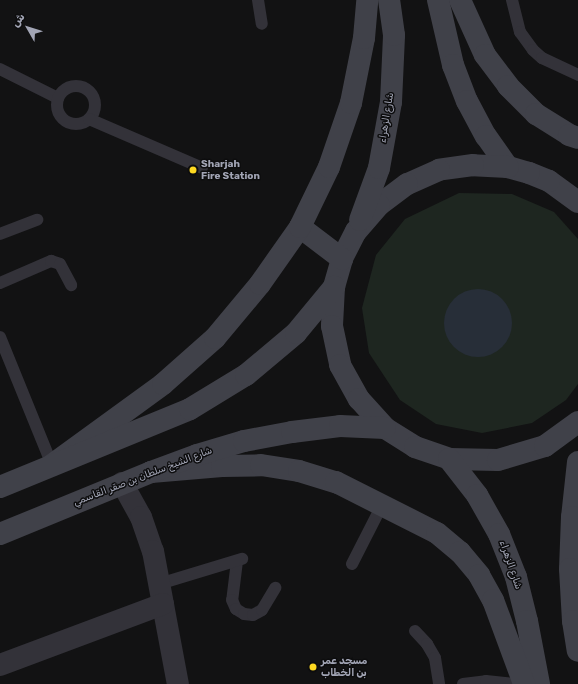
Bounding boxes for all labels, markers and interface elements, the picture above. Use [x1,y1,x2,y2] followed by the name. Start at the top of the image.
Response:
[8,8,48,48] north arrow
[9,11,28,30] text: ش
[377,92,397,144] street label: شارع الزهراء
[201,158,260,182] place label: Sharjah Fire Station
[188,165,198,175] marker: Sharjah Fire Station
[72,445,214,509] street label: شارع الشيخ سلطان بن صقر القاسمي
[496,539,524,591] street label: شارع الزهراء
[321,655,367,678] place label: مسجد عمر بن الخطاب
[308,662,318,672] marker: مسجد عمر بن الخطاب

